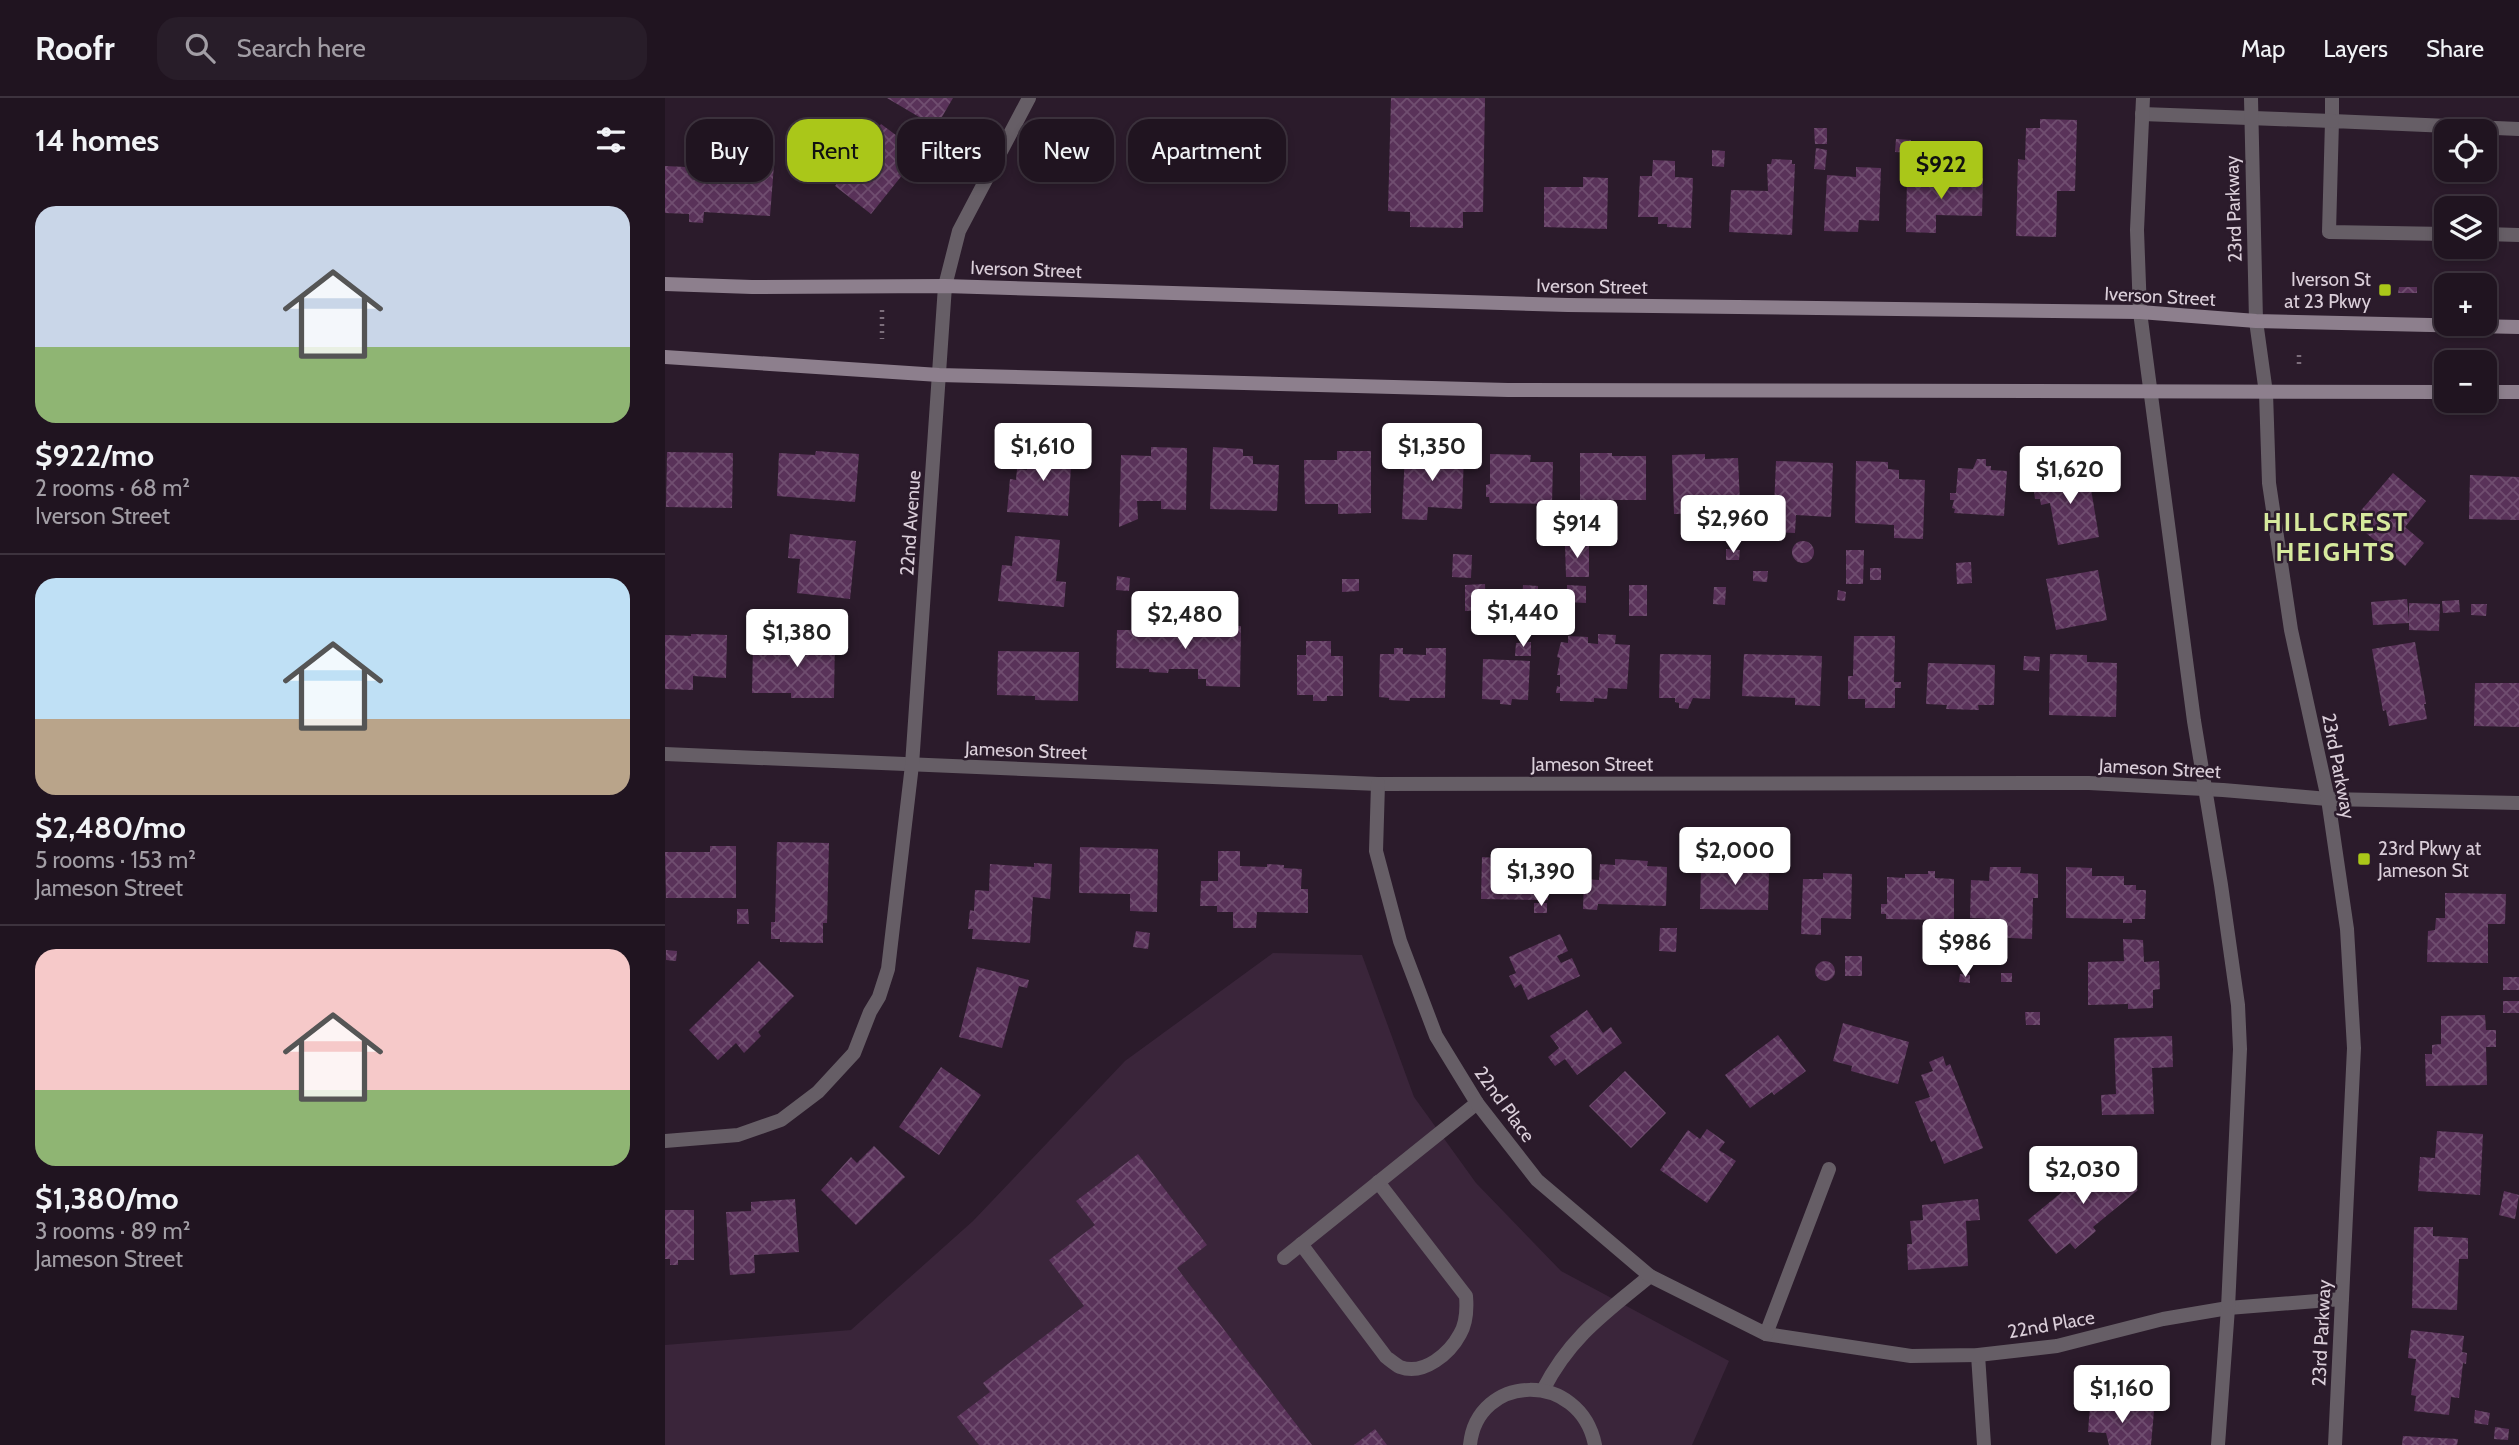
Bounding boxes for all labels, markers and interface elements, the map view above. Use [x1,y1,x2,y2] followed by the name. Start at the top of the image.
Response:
[157,17,647,80] search box
[35,28,115,68] text: Roofr
[181,29,219,67] icon: search
[237,32,366,64] text: Search here
[2241,34,2285,63] text: Map
[2323,34,2388,63] text: Layers
[2426,34,2484,63] text: Share
[686,119,773,182] chip: Buy
[787,119,883,182] chip: Rent
[897,119,1005,182] chip: Filters
[1019,119,1114,182] chip: New
[1128,119,1286,182] chip: Apartment
[2434,119,2497,413] map controls
[2434,119,2497,182] button: locate
[592,121,630,159] icon: filters
[35,122,159,159] text: 14 homes
[1900,141,1982,201] pin: $922
[1916,150,1966,178] text: $922
[2220,155,2247,263] street label: 23rd Parkway
[2434,196,2497,259] button: layers
[270,251,396,377] icon: home
[970,256,1083,283] street label: Iverson Street
[2284,268,2372,313] place label: Iverson St at 23 Pkwy
[2434,273,2497,336] button: +
[1536,274,1649,299] street label: Iverson Street
[2104,282,2217,311] street label: Iverson Street
[2377,282,2393,298] marker: Iverson St at 23 Pkwy
[2434,350,2497,413] button: −
[986,424,1100,483] pin: $1,610
[1375,424,1489,483] pin: $1,350
[1011,432,1075,460] text: $1,610
[1398,432,1466,460] text: $1,350
[35,437,154,474] text: $922/mo
[2013,446,2127,506] pin: $1,620
[2036,455,2104,483] text: $1,620
[895,469,926,577] street label: 22nd Avenue
[35,474,190,502] text: 2 rooms · 68 m²
[1676,496,1790,555] pin: $2,960
[1536,500,1618,560] pin: $914
[35,502,170,530] text: Iverson Street
[1697,504,1769,532] text: $2,960
[2263,506,2409,568] district label: HILLCREST HEIGHTS
[1552,509,1602,537] text: $914
[1466,589,1580,649] pin: $1,440
[1128,592,1242,651] pin: $2,480
[1487,598,1559,626] text: $1,440
[1147,600,1223,628] text: $2,480
[740,610,854,669] pin: $1,380
[762,618,832,646] text: $1,380
[270,623,396,749] icon: home
[2317,711,2360,821] street label: 23rd Parkway
[964,737,1088,764] street label: Jameson Street
[1530,753,1654,776] street label: Jameson Street
[2097,754,2222,783] street label: Jameson Street
[35,809,186,846] text: $2,480/mo
[1678,828,1792,887] pin: $2,000
[1695,836,1775,864] text: $2,000
[2377,837,2482,882] place label: 23rd Pkwy at Jameson St
[35,846,196,874] text: 5 rooms · 153 m²
[1484,848,1598,908] pin: $1,390
[2356,851,2372,867] marker: 23rd Pkwy at Jameson St
[1507,857,1575,885] text: $1,390
[35,874,183,902] text: Jameson Street
[1924,920,2006,979] pin: $986
[1938,928,1992,956] text: $986
[270,994,396,1120] icon: home
[1469,1062,1540,1147] street label: 22nd Place
[2026,1146,2140,1206] pin: $2,030
[2045,1155,2121,1183] text: $2,030
[35,1180,179,1217] text: $1,380/mo
[35,1217,190,1245] text: 3 rooms · 89 m²
[35,1245,183,1273] text: Jameson Street
[2307,1279,2336,1387] street label: 23rd Parkway
[2006,1305,2097,1343] street label: 22nd Place
[2065,1366,2179,1425] pin: $1,160
[2090,1374,2154,1402] text: $1,160

